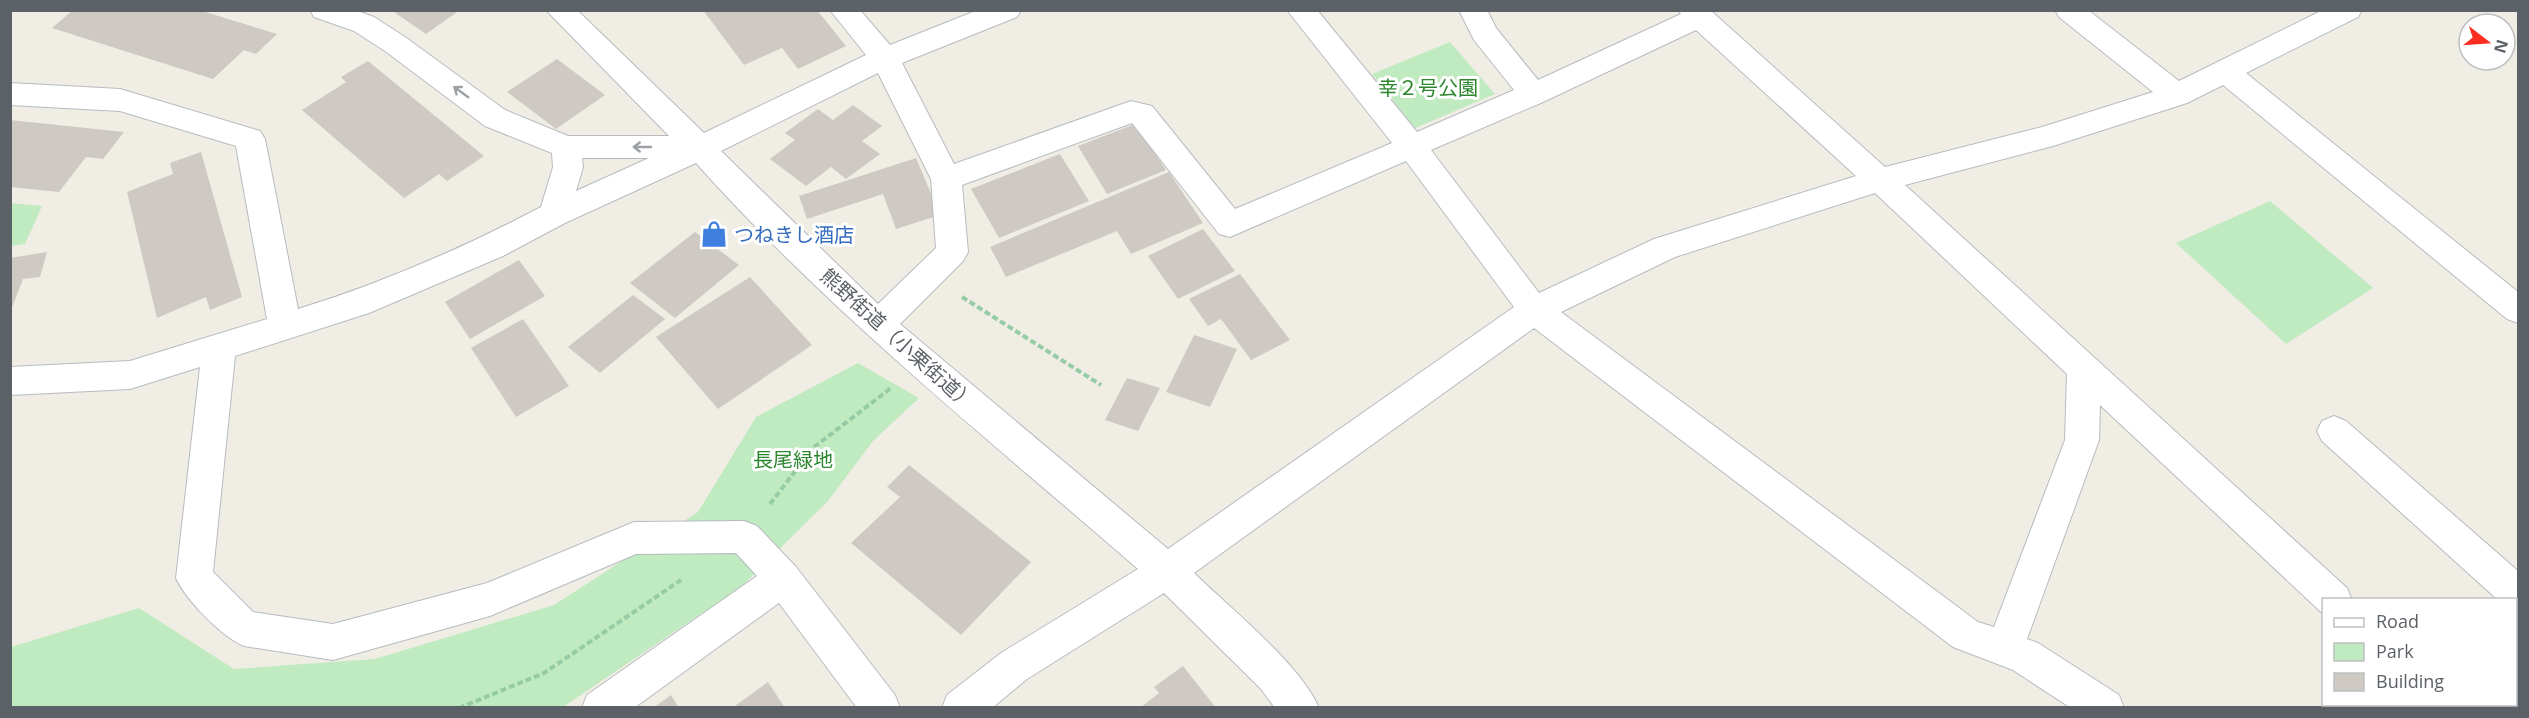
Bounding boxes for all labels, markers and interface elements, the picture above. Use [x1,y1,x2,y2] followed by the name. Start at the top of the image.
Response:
[2457,12,2517,72] north arrow
[2489,37,2514,56] text: N
[1378,74,1478,101] park label: 幸２号公園
[453,86,469,98] one-way arrow
[632,141,652,153] one-way arrow
[699,219,729,249] shop icon: つねきし酒店
[734,221,854,248] place label: つねきし酒店
[815,262,981,416] street label: 熊野街道（小栗街道）
[753,446,833,473] park label: 長尾緑地
[2322,598,2517,706] legend
[2376,609,2419,633] text: Road
[2376,639,2414,663] text: Park
[2376,669,2444,693] text: Building

